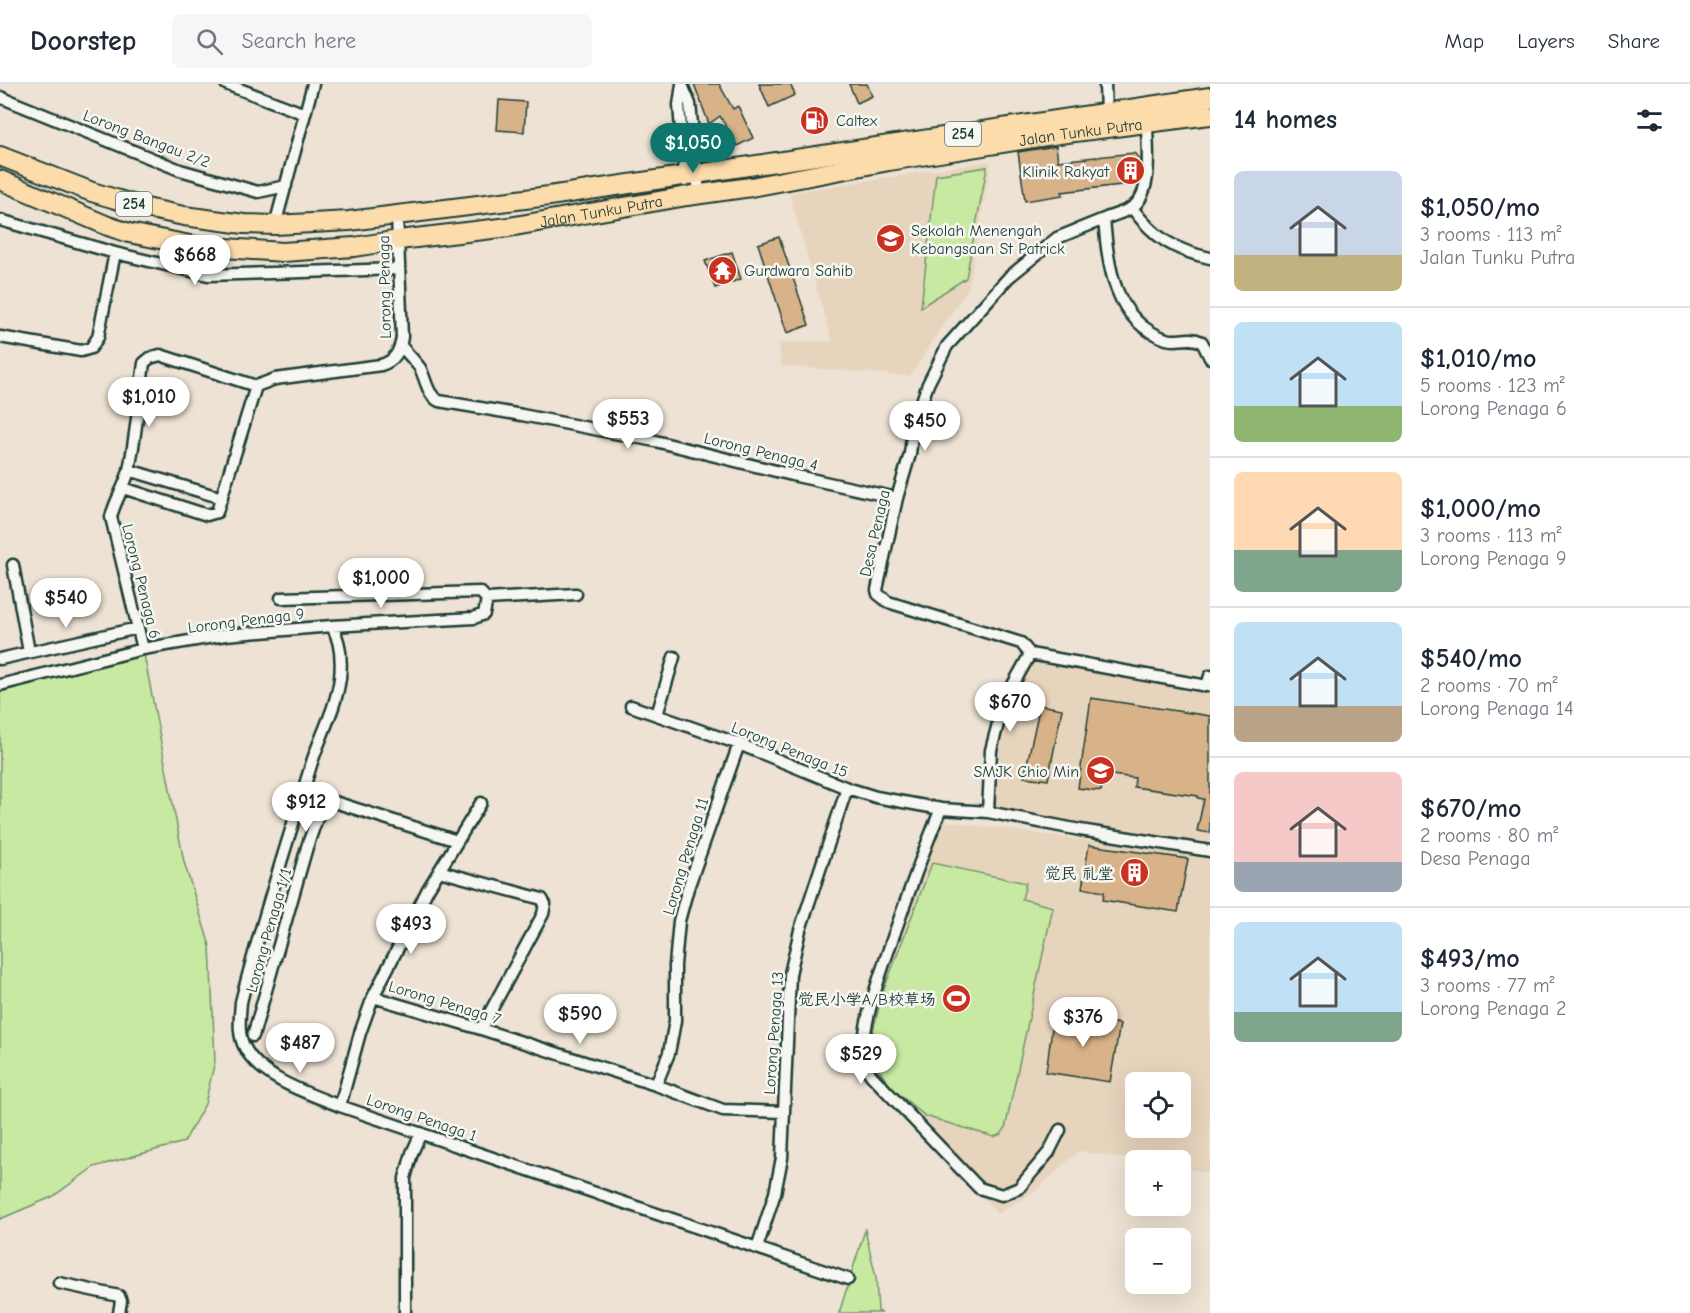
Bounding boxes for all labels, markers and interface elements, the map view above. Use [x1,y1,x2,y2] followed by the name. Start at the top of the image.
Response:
[172,14,592,68] search box
[30,25,136,57] text: Doorstep
[193,25,226,58] icon: search
[241,28,356,54] text: Search here
[1445,29,1484,53] text: Map
[1517,29,1575,53] text: Layers
[1608,29,1660,53] text: Share
[799,104,831,136] fuel station icon: Caltex
[1633,104,1666,137] icon: filters
[1234,105,1337,135] text: 14 homes
[81,106,213,171] street label: Lorong Bangau 2/2
[836,112,878,130] place label: Caltex
[1018,116,1143,150] street label: Jalan Tunku Putra
[945,122,981,146] road number: 254
[644,123,742,174] pin: $1,050
[664,131,722,154] text: $1,050
[1114,155,1146,187] building icon: Klinik Rakyat
[1022,163,1109,181] place label: Klinik Rakyat
[116,192,152,216] road number: 254
[539,192,664,231] street label: Jalan Tunku Putra
[1420,193,1540,223] text: $1,050/mo
[1282,195,1354,267] icon: home
[911,222,1065,258] place label: Sekolah Menengah Kebangsaan St Patrick
[874,223,906,255] school or university icon: Sekolah Menengah Kebangsaan St Patrick
[1420,223,1561,246] text: 3 rooms · 113 m²
[159,235,231,286] pin: $668
[375,235,395,339] street label: Lorong Penaga
[173,243,217,266] text: $668
[1420,246,1575,269] text: Jalan Tunku Putra
[707,254,739,286] temple icon: Gurdwara Sahib
[744,262,853,280] place label: Gurdwara Sahib
[1420,344,1536,374] text: $1,010/mo
[1282,346,1354,418] icon: home
[1420,374,1565,397] text: 5 rooms · 123 m²
[100,377,198,428] pin: $1,010
[122,385,176,408] text: $1,010
[1420,397,1567,420] text: Lorong Penaga 6
[592,399,664,450] pin: $553
[889,401,961,452] pin: $450
[606,407,650,430] text: $553
[903,409,947,432] text: $450
[702,429,820,475] street label: Lorong Penaga 4
[856,488,894,578] street label: Desa Penaga
[1420,494,1541,524] text: $1,000/mo
[1282,496,1354,568] icon: home
[118,522,164,640] street label: Lorong Penaga 6
[1420,524,1561,547] text: 3 rooms · 113 m²
[1420,547,1567,570] text: Lorong Penaga 9
[332,558,430,609] pin: $1,000
[352,566,410,589] text: $1,000
[30,578,102,629] pin: $540
[44,586,88,609] text: $540
[187,605,305,637] street label: Lorong Penaga 9
[1420,644,1522,674] text: $540/mo
[1282,646,1354,718] icon: home
[1420,674,1557,697] text: 2 rooms · 70 m²
[974,682,1046,733] pin: $670
[989,690,1031,713] text: $670
[1420,697,1574,720] text: Lorong Penaga 14
[729,718,850,781] street label: Lorong Penaga 15
[1084,755,1116,787] school or university icon: SMJK Chio Min
[973,763,1079,781] place label: SMJK Chio Min
[270,782,342,833] pin: $912
[286,790,326,813] text: $912
[1420,794,1521,824] text: $670/mo
[660,796,712,917] street label: Lorong Penaga 11
[1282,796,1354,868] icon: home
[1420,824,1558,847] text: 2 rooms · 80 m²
[1420,847,1531,870] text: Desa Penaga
[1119,857,1151,889] building icon: 觉民 礼堂
[1045,865,1114,883] place label: 觉民 礼堂
[243,866,295,995] street label: Lorong Penaga 1/1
[375,904,447,955] pin: $493
[390,912,432,935] text: $493
[1420,944,1520,974] text: $493/mo
[1282,946,1354,1018] icon: home
[761,971,787,1095] street label: Lorong Penaga 13
[1420,974,1554,997] text: 3 rooms · 77 m²
[386,977,503,1029] street label: Lorong Penaga 7
[941,983,973,1015] sports icon: 觉民小学A/B校草场
[798,991,936,1009] place label: 觉民小学A/B校草场
[544,994,616,1045] pin: $590
[1047,997,1119,1048] pin: $376
[1420,997,1567,1020] text: Lorong Penaga 2
[558,1002,602,1025] text: $590
[1063,1005,1103,1028] text: $376
[264,1023,336,1074] pin: $487
[280,1031,320,1054] text: $487
[825,1034,897,1085] pin: $529
[839,1042,883,1065] text: $529
[1125,1072,1191,1294] map controls
[1125,1072,1191,1138] button: locate
[364,1091,479,1145] street label: Lorong Penaga 1
[1125,1150,1191,1216] button: +
[1125,1228,1191,1294] button: −

